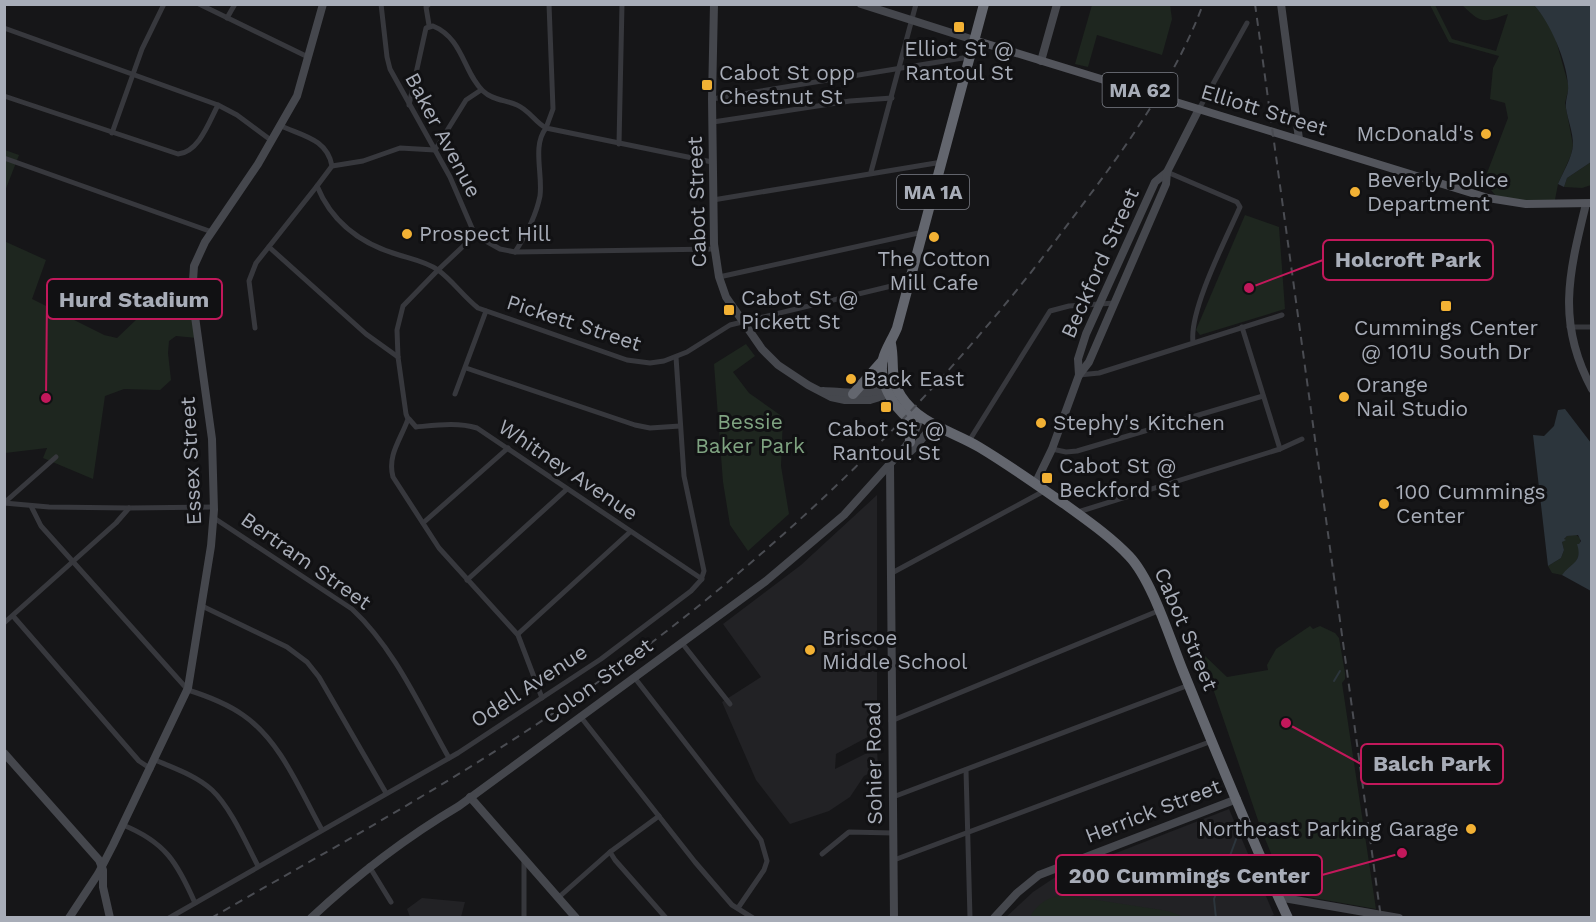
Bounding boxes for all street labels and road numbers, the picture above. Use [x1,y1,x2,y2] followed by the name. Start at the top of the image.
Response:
[400,68,487,202] street label: Baker Avenue
[1102,73,1178,107] road number: MA 62
[1198,78,1331,141] street label: Elliott Street
[682,136,711,268] street label: Cabot Street
[897,175,969,209] road number: MA 1A
[1055,184,1144,342] street label: Beckford Street
[504,289,645,356] street label: Pickett Street
[175,396,206,526] street label: Essex Street
[494,414,643,526] street label: Whitney Avenue
[236,506,376,615] street label: Bertram Street
[1149,564,1224,694] street label: Cabot Street
[538,632,658,729] street label: Colon Street
[466,639,592,732] street label: Odell Avenue
[860,701,887,825] street label: Sohier Road
[1081,773,1225,848] street label: Herrick Street

